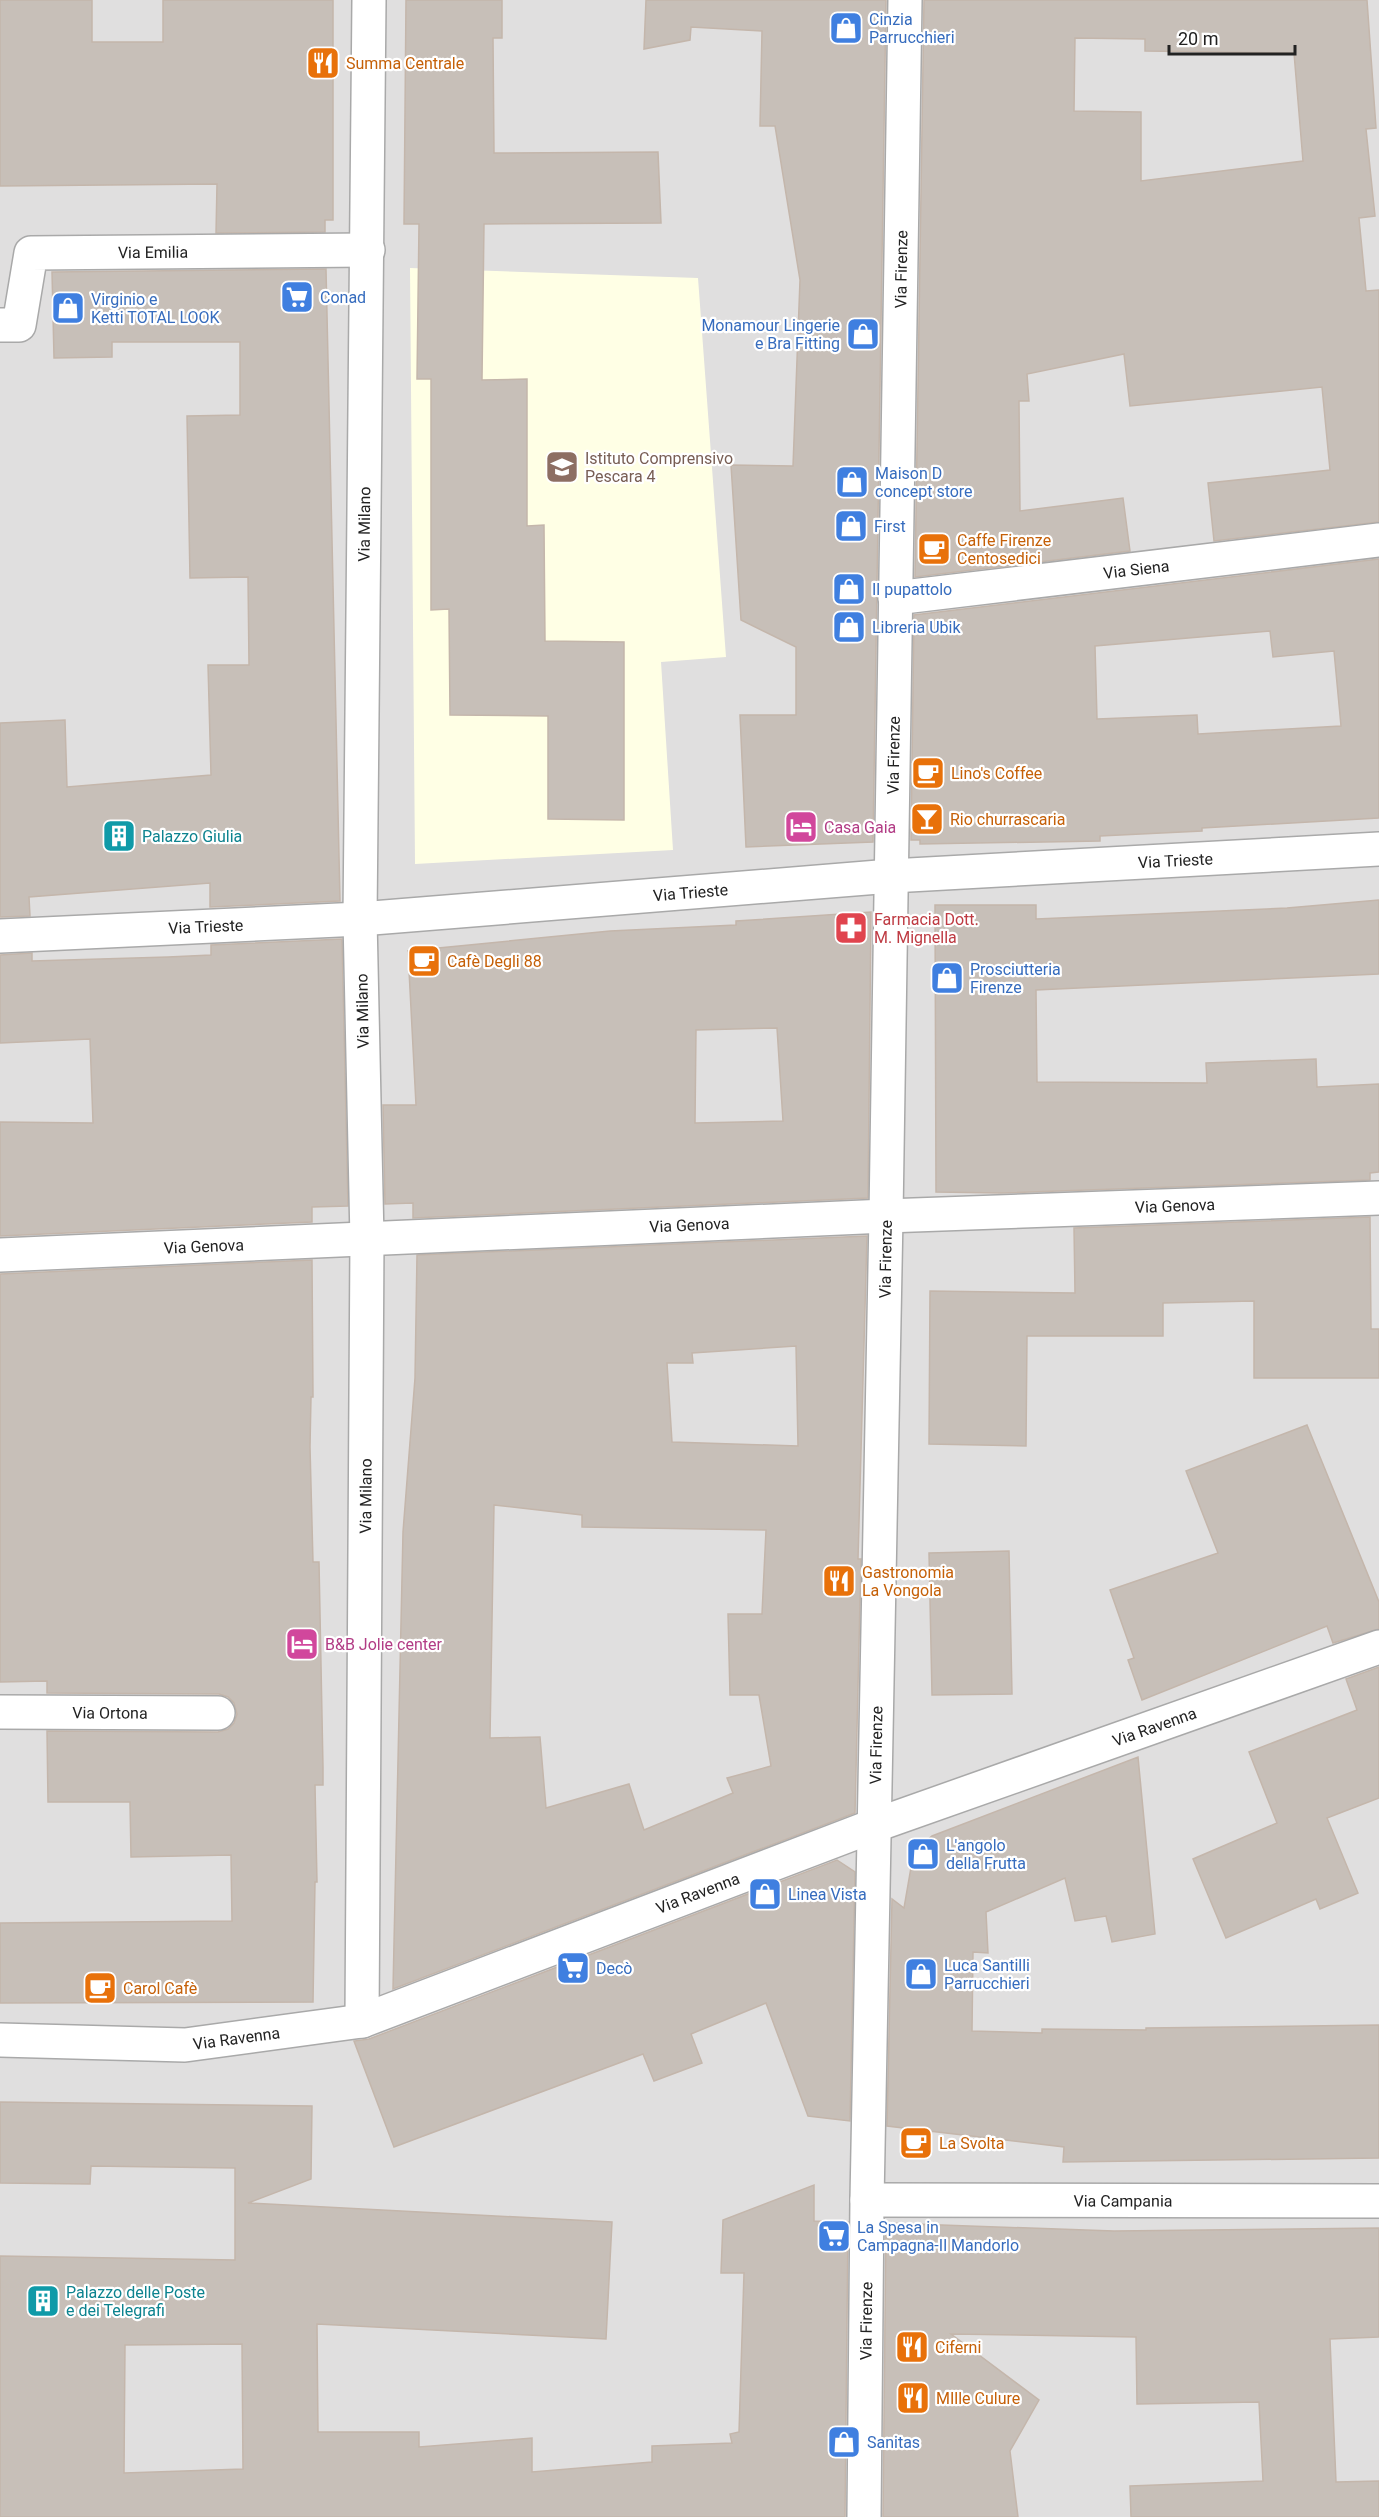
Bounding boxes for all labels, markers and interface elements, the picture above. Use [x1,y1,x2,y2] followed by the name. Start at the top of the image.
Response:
[828,10,864,46] shop icon: Cinzia Parrucchieri
[869,10,955,47] place label: Cinzia Parrucchieri
[1169,18,1295,56] scale bar
[1178,28,1218,49] text: 20 m
[305,45,341,81] restaurant icon: Summa Centrale
[346,54,464,73] place label: Summa Centrale
[891,230,911,309] street label: Via Firenze
[118,243,188,262] street label: Via Emilia
[279,279,315,315] supermarket icon: Conad
[320,288,366,307] place label: Conad
[50,290,86,326] shop icon: Virginio e Ketti TOTAL LOOK
[91,290,221,327] place label: Virginio e Ketti TOTAL LOOK
[701,316,840,353] place label: Monamour Lingerie e Bra Fitting
[845,316,881,352] shop icon: Monamour Lingerie e Bra Fitting
[544,449,580,485] school or university icon: Istituto Comprensivo Pescara 4
[585,449,733,486] place label: Istituto Comprensivo Pescara 4
[834,464,870,500] shop icon: Maison D concept store
[875,464,973,501] place label: Maison D concept store
[354,486,374,562] street label: Via Milano
[833,508,869,544] shop icon: First
[874,517,906,536] place label: First
[916,531,952,567] cafe icon: Caffe Firenze Centosedici
[957,531,1051,568] place label: Caffe Firenze Centosedici
[1102,556,1170,583] street label: Via Siena
[831,571,867,607] shop icon: Il pupattolo
[872,580,952,599] place label: Il pupattolo
[831,609,867,645] shop icon: Libreria Ubik
[872,618,961,637] place label: Libreria Ubik
[884,716,904,795] street label: Via Firenze
[910,755,946,791] cafe icon: Lino's Coffee
[951,764,1042,783] place label: Lino's Coffee
[909,801,945,837] bar icon: Rio churrascaria
[783,809,819,845] hotel icon: Casa Gaia
[950,810,1065,829] place label: Rio churrascaria
[101,818,137,854] building icon: Palazzo Giulia
[824,818,896,837] place label: Casa Gaia
[142,827,242,846] place label: Palazzo Giulia
[1137,849,1214,872] street label: Via Trieste
[652,880,729,905] street label: Via Trieste
[833,910,869,946] pharmacy icon: Farmacia Dott. M. Mignella
[874,910,979,947] place label: Farmacia Dott. M. Mignella
[168,916,244,938] street label: Via Trieste
[406,943,442,979] cafe icon: Cafè Degli 88
[447,952,542,971] place label: Cafè Degli 88
[929,960,965,996] shop icon: Prosciutteria Firenze
[970,960,1061,997] place label: Prosciutteria Firenze
[352,973,373,1049] street label: Via Milano
[1134,1195,1215,1217] street label: Via Genova
[649,1214,730,1236] street label: Via Genova
[875,1220,896,1299] street label: Via Firenze
[163,1235,244,1258] street label: Via Genova
[356,1458,376,1534] street label: Via Milano
[821,1563,857,1599] restaurant icon: Gastronomia La Vongola
[862,1563,954,1600] place label: Gastronomia La Vongola
[284,1626,320,1662] hotel icon: B&B Jolie center
[325,1635,442,1654] place label: B&B Jolie center
[72,1703,148,1723] street label: Via Ortona
[1110,1703,1199,1751] street label: Via Ravenna
[866,1706,887,1784] street label: Via Firenze
[905,1836,941,1872] shop icon: L'angolo della Frutta
[946,1836,1026,1873] place label: L'angolo della Frutta
[654,1869,742,1918] street label: Via Ravenna
[747,1876,783,1912] shop icon: Linea Vista
[788,1885,867,1904] place label: Linea Vista
[555,1950,591,1986] supermarket icon: Decò
[903,1956,939,1992] shop icon: Luca Santilli Parrucchieri
[944,1956,1030,1993] place label: Luca Santilli Parrucchieri
[596,1959,632,1978] place label: Decò
[82,1970,118,2006] cafe icon: Carol Cafè
[123,1979,197,1998] place label: Carol Cafè
[192,2023,281,2054] street label: Via Ravenna
[898,2125,934,2161] cafe icon: La Svolta
[939,2134,1004,2153] place label: La Svolta
[1073,2191,1173,2211] street label: Via Campania
[816,2218,852,2254] supermarket icon: La Spesa in Campagna-Il Mandorlo
[857,2218,1019,2255] place label: La Spesa in Campagna-Il Mandorlo
[856,2282,876,2360] street label: Via Firenze
[25,2283,61,2319] building icon: Palazzo delle Poste e dei Telegrafi
[66,2283,205,2320] place label: Palazzo delle Poste e dei Telegrafi
[894,2329,930,2365] restaurant icon: Ciferni
[935,2338,981,2357] place label: Ciferni
[895,2380,931,2416] restaurant icon: MIlle Culure
[936,2389,1020,2408] place label: MIlle Culure
[826,2424,862,2460] shop icon: Sanitas
[867,2433,920,2452] place label: Sanitas

